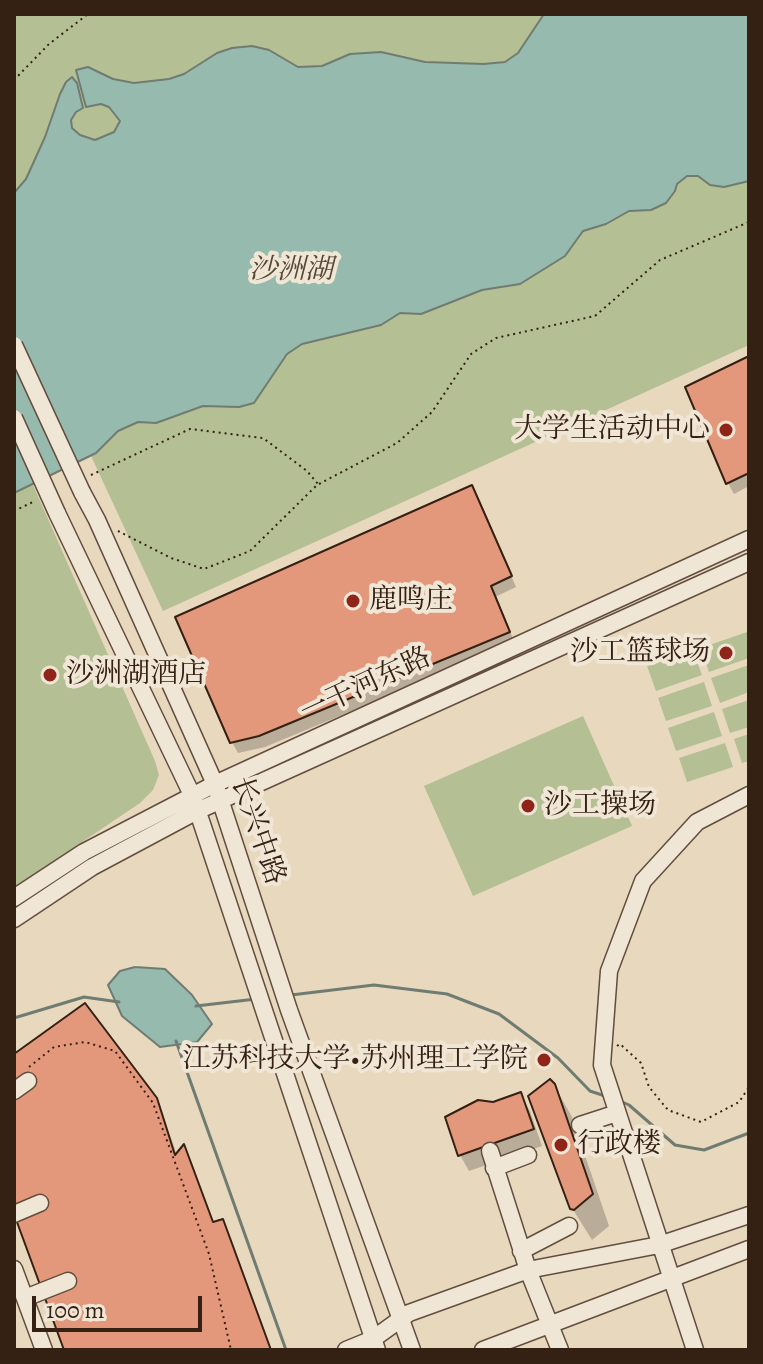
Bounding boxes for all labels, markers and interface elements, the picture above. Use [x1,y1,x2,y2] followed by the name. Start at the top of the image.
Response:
[249,254,333,288] park label: 沙洲湖
[514,413,710,447] place label: 大学生活动中心
[717,421,735,439] marker: 大学生活动中心
[369,584,453,618] place label: 鹿鸣庄
[344,592,362,610] marker: 鹿鸣庄
[570,636,710,670] place label: 沙工篮球场
[295,641,437,731] street label: 一干河东路
[717,644,735,662] marker: 沙工篮球场
[66,658,206,692] place label: 沙洲湖酒店
[41,666,59,684] marker: 沙洲湖酒店
[223,773,291,889] street label: 长兴中路
[544,789,656,823] place label: 沙工操场
[519,797,537,815] marker: 沙工操场
[182,1043,528,1077] place label: 江苏科技大学•苏州理工学院
[535,1051,553,1069] marker: 江苏科技大学•苏州理工学院
[577,1128,661,1162] place label: 行政楼
[552,1136,570,1154] marker: 行政楼
[36,1280,206,1330] scale bar
[46,1294,105,1326] text: 100 m

